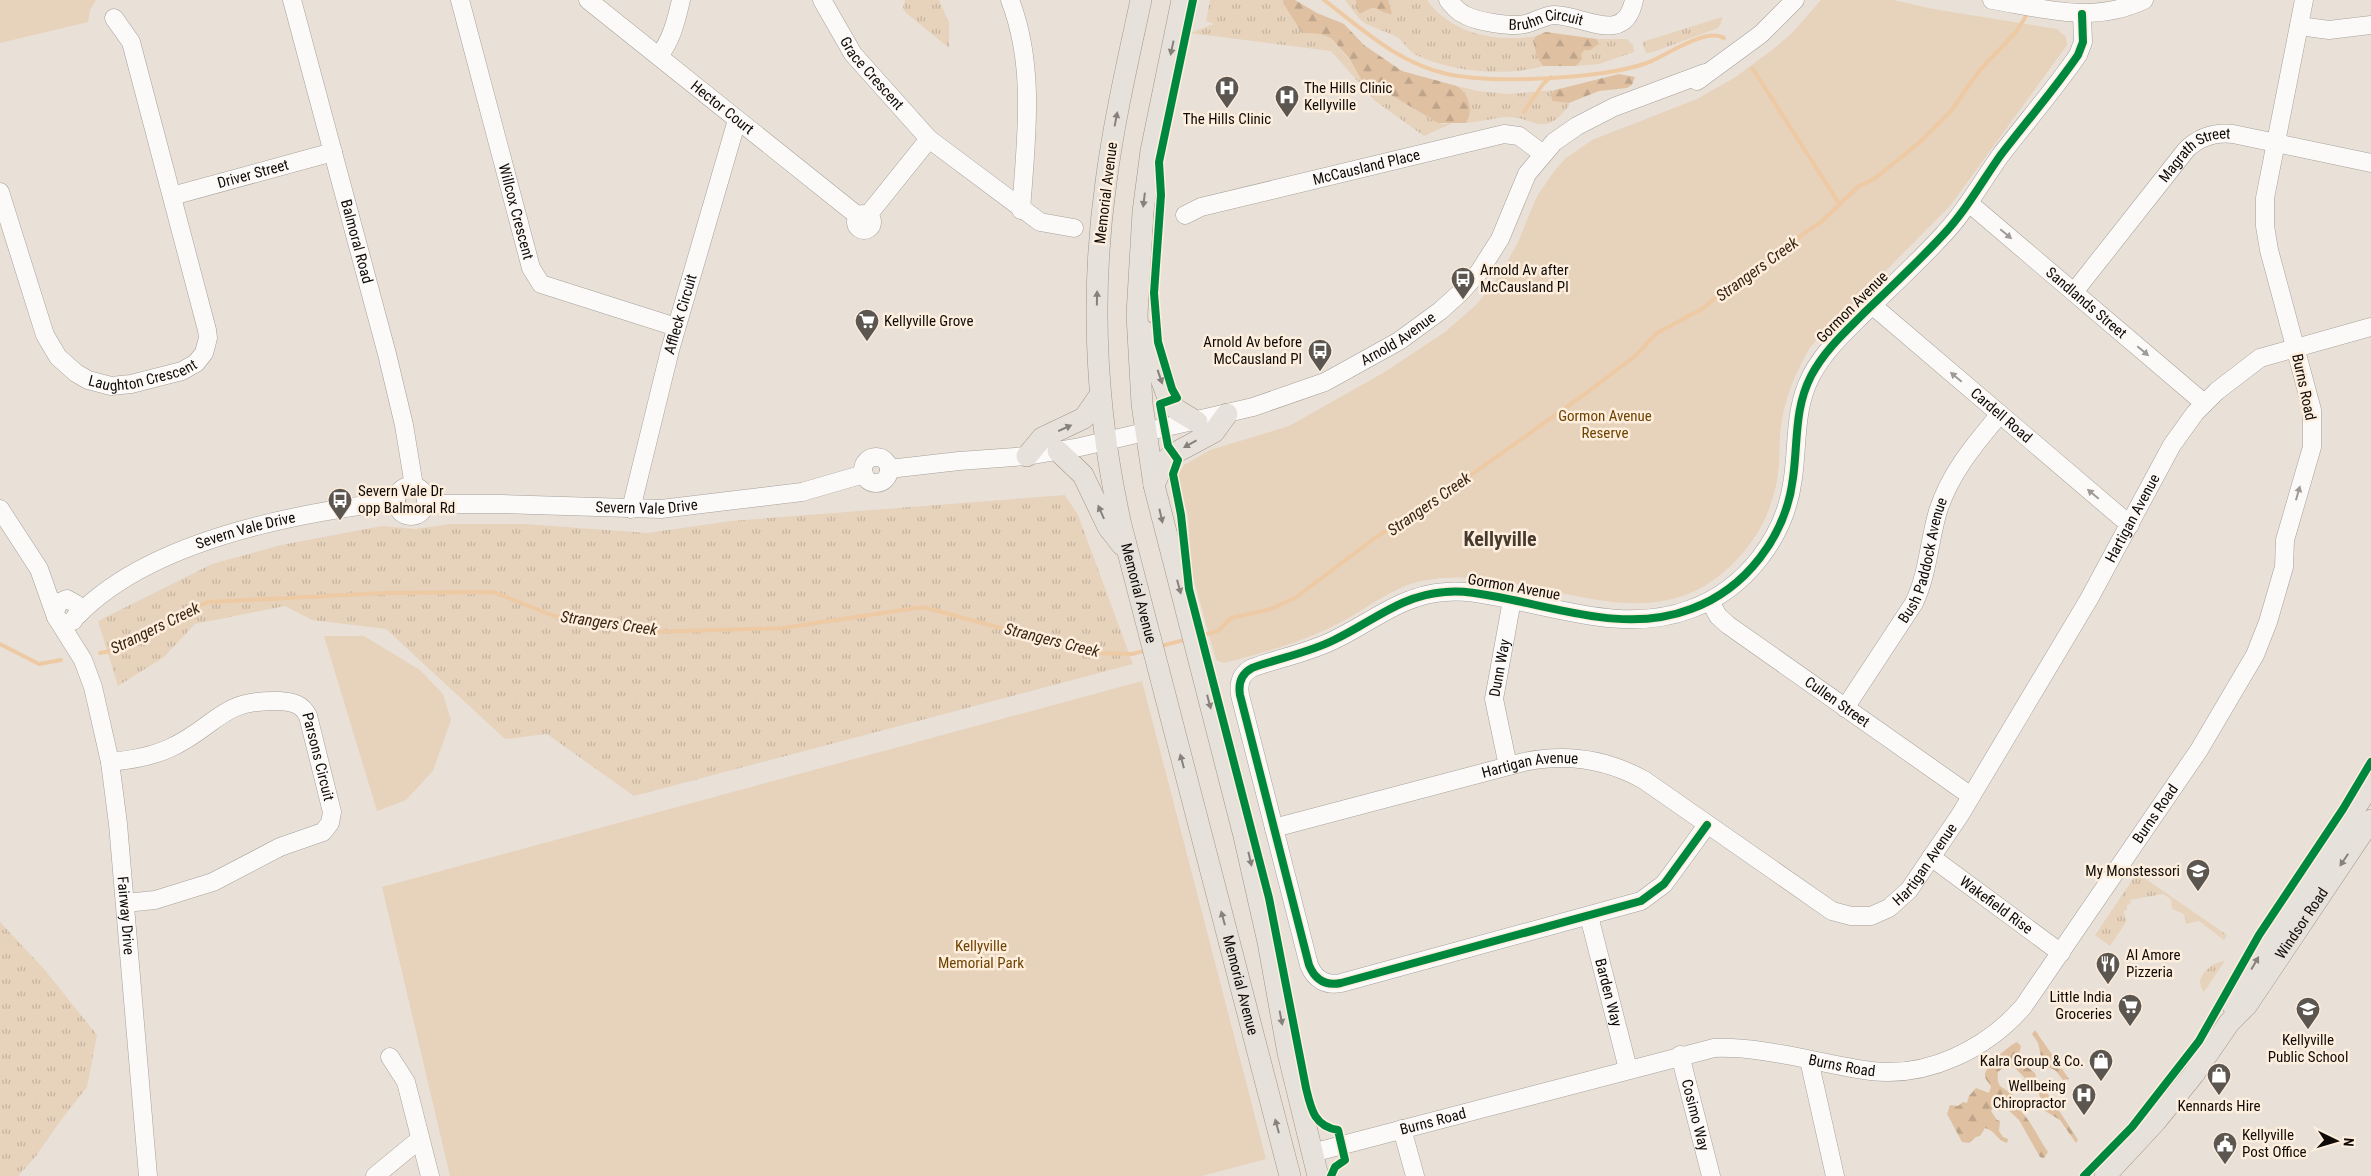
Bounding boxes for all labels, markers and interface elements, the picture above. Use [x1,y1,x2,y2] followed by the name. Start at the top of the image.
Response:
[1508,6,1585,34] street label: Bruhn Circuit
[836,34,908,114] street label: Grace Crescent
[1168,40,1176,55] one-way arrow
[1214,75,1240,109] hospital icon: The Hills Clinic
[687,77,758,138] street label: Hector Court
[1304,79,1393,114] place label: The Hills Clinic Kellyville
[1274,84,1300,118] hospital icon: The Hills Clinic Kellyville
[1183,110,1271,128] place label: The Hills Clinic
[1113,111,1121,127] one-way arrow
[2155,124,2231,186] street label: Magrath Street
[1091,141,1121,245] street label: Memorial Avenue
[1311,146,1422,189] street label: McCausland Place
[215,156,291,192] street label: Driver Street
[495,162,537,262] street label: Willcox Crescent
[1140,192,1148,208] one-way arrow
[337,198,377,285] street label: Balmoral Road
[1999,229,2012,240] one-way arrow
[1712,232,1803,305] water label: Strangers Creek
[1480,261,1569,296] place label: Arnold Av after McCausland Pl
[2042,263,2130,342] street label: Sandlands Street
[1450,266,1476,300] bus stop icon: Arnold Av after McCausland Pl
[1813,268,1891,346] street label: Gormon Avenue
[660,272,701,356] street label: Affleck Circuit
[1094,290,1102,306] one-way arrow
[854,308,880,342] supermarket icon: Kellyville Grove
[1357,308,1439,370] street label: Arnold Avenue
[884,312,973,330] place label: Kellyville Grove
[1203,333,1302,368] place label: Arnold Av before McCausland Pl
[1307,338,1333,372] bus stop icon: Arnold Av before McCausland Pl
[2136,345,2148,357] one-way arrow
[2288,352,2320,422] street label: Burns Road
[87,355,200,395] street label: Laughton Crescent
[1156,370,1164,385] one-way arrow
[1949,371,1962,382] one-way arrow
[1967,384,2036,447] street label: Cardell Road
[1558,407,1652,442] park label: Gormon Avenue Reserve
[1058,424,1072,432] one-way arrow
[1183,440,1197,448] one-way arrow
[1384,468,1475,540] water label: Strangers Creek
[2101,471,2164,566] street label: Hartigan Avenue
[358,482,455,517] place label: Severn Vale Dr opp Balmoral Rd
[2295,485,2303,500] one-way arrow
[327,487,353,521] bus stop icon: Severn Vale Dr opp Balmoral Rd
[2086,488,2099,499] one-way arrow
[1894,495,1951,627] street label: Bush Paddock Avenue
[595,496,699,518] street label: Severn Vale Drive
[1097,505,1105,519] one-way arrow
[193,508,297,553] street label: Severn Vale Drive
[1157,508,1165,523] one-way arrow
[1463,527,1537,551] district label: Kellyville
[1117,541,1160,645] street label: Memorial Avenue
[1466,570,1562,604] street label: Gormon Avenue
[1175,579,1183,595] one-way arrow
[107,598,204,658] water label: Strangers Creek
[560,607,659,639] water label: Strangers Creek
[1002,619,1102,661] water label: Strangers Creek
[1486,638,1514,698] street label: Dunn Way
[1801,673,1873,731] street label: Cullen Street
[1205,694,1213,709] one-way arrow
[298,711,338,803] street label: Parsons Circuit
[1480,749,1579,782] street label: Hartigan Avenue
[1178,753,1186,768] one-way arrow
[2129,781,2182,847] street label: Burns Road
[1889,820,1961,909] street label: Hartigan Avenue
[1246,851,1254,867] one-way arrow
[2339,854,2349,867] one-way arrow
[2185,858,2211,892] school or university icon: My Monstessori
[2085,862,2180,880] place label: My Monstessori
[1956,872,2036,938] street label: Wakefield Rise
[114,876,138,956] street label: Fairway Drive
[2271,884,2332,963] street label: Windsor Road
[1219,911,1227,926] one-way arrow
[1219,933,1262,1037] street label: Memorial Avenue
[938,937,1024,972] park label: Kellyville Memorial Park
[2126,946,2180,981] place label: Al Amore Pizzeria
[2095,951,2121,985] restaurant icon: Al Amore Pizzeria
[2251,956,2260,969] one-way arrow
[1591,957,1626,1028] street label: Barden Way
[2050,988,2112,1023] place label: Little India Groceries
[2117,993,2143,1027] supermarket icon: Little India Groceries
[2295,996,2321,1030] school or university icon: Kellyville Public School
[1278,1011,1286,1027] one-way arrow
[2268,1031,2348,1066] place label: Kellyville Public School
[2088,1048,2114,1082] shop icon: Kalra Group & Co.
[1807,1051,1876,1080] street label: Burns Road
[1980,1052,2084,1070] place label: Kalra Group & Co.
[2206,1062,2232,1096] shop icon: Kennards Hire
[1678,1077,1713,1153] street label: Cosimo Way
[1993,1077,2066,1112] place label: Wellbeing Chiropractor
[2071,1082,2097,1116] hospital icon: Wellbeing Chiropractor
[2177,1097,2261,1115] place label: Kennards Hire
[1398,1104,1468,1139] street label: Burns Road
[2311,1116,2361,1166] north arrow
[1273,1119,1281,1134] one-way arrow
[2242,1126,2307,1161] place label: Kellyville Post Office
[2212,1131,2238,1165] public building icon: Kellyville Post Office
[2341,1137,2357,1147] text: N

